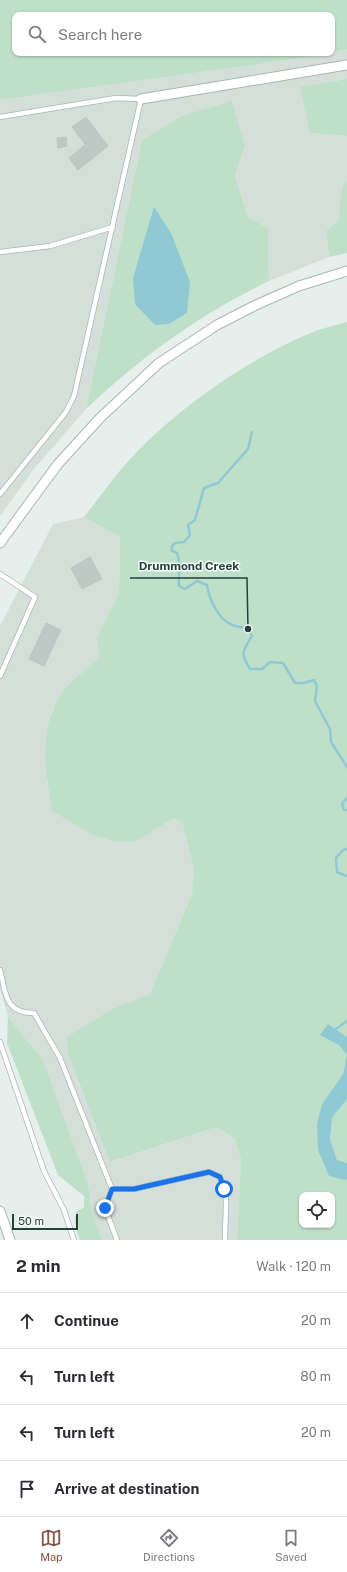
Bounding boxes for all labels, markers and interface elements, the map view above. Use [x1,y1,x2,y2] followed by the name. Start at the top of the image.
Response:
[12,12,335,56] search box
[26,23,48,45] icon: search
[58,26,142,43] text: Search here
[130,554,247,578] callout: Drummond Creek
[139,559,239,573] text: Drummond Creek
[215,1180,233,1198] route start
[299,1192,335,1228] map controls
[299,1192,335,1228] button: locate
[96,1199,114,1217] route end
[12,1212,78,1231] scale bar
[18,1215,44,1227] text: 50 m
[16,1256,61,1276] text: 2 min
[256,1259,331,1274] text: Walk · 120 m
[16,1310,38,1332] icon: ahead
[54,1312,119,1329] text: Continue
[301,1313,331,1328] text: 20 m
[16,1366,38,1388] icon: left
[54,1368,115,1385] text: Turn left
[300,1369,331,1384] text: 80 m
[16,1422,38,1444] icon: left
[54,1424,115,1441] text: Turn left
[301,1425,331,1440] text: 20 m
[16,1478,38,1500] icon: arrive
[54,1480,199,1497] text: Arrive at destination
[40,1527,63,1563] tab: Map
[143,1527,195,1563] tab: Directions
[275,1527,307,1563] tab: Saved

